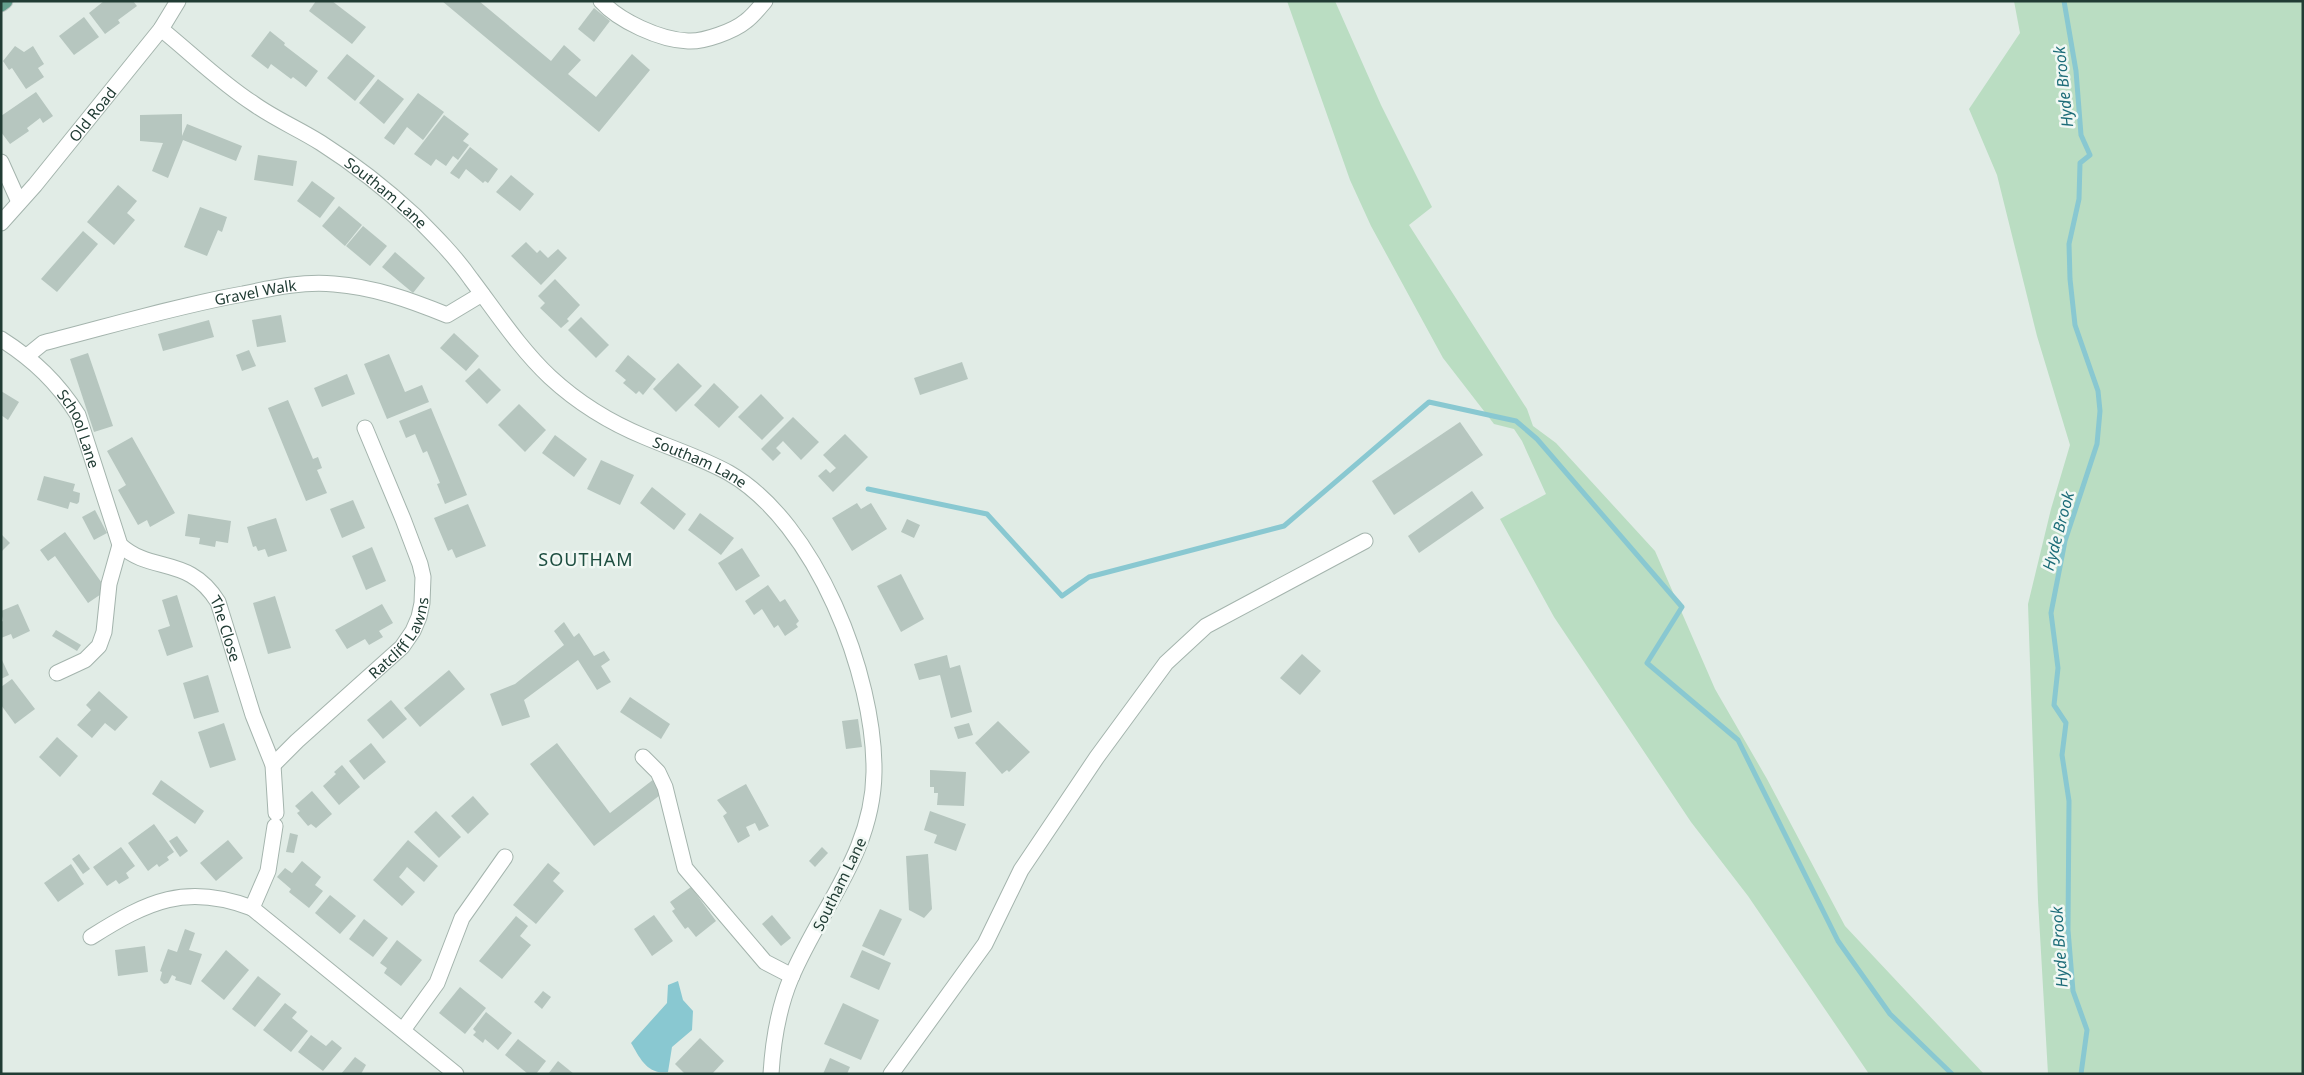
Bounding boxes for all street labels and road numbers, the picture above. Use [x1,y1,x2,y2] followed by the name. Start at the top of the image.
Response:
[64,83,120,146] street label: Old Road
[341,152,432,233] street label: Southam Lane
[212,275,297,309] street label: Gravel Walk
[53,385,104,471] street label: School Lane
[650,431,751,492] street label: Southam Lane
[206,591,246,664] street label: The Close
[364,597,432,683] street label: Ratcliff Lawns
[808,834,870,934] street label: Southam Lane

